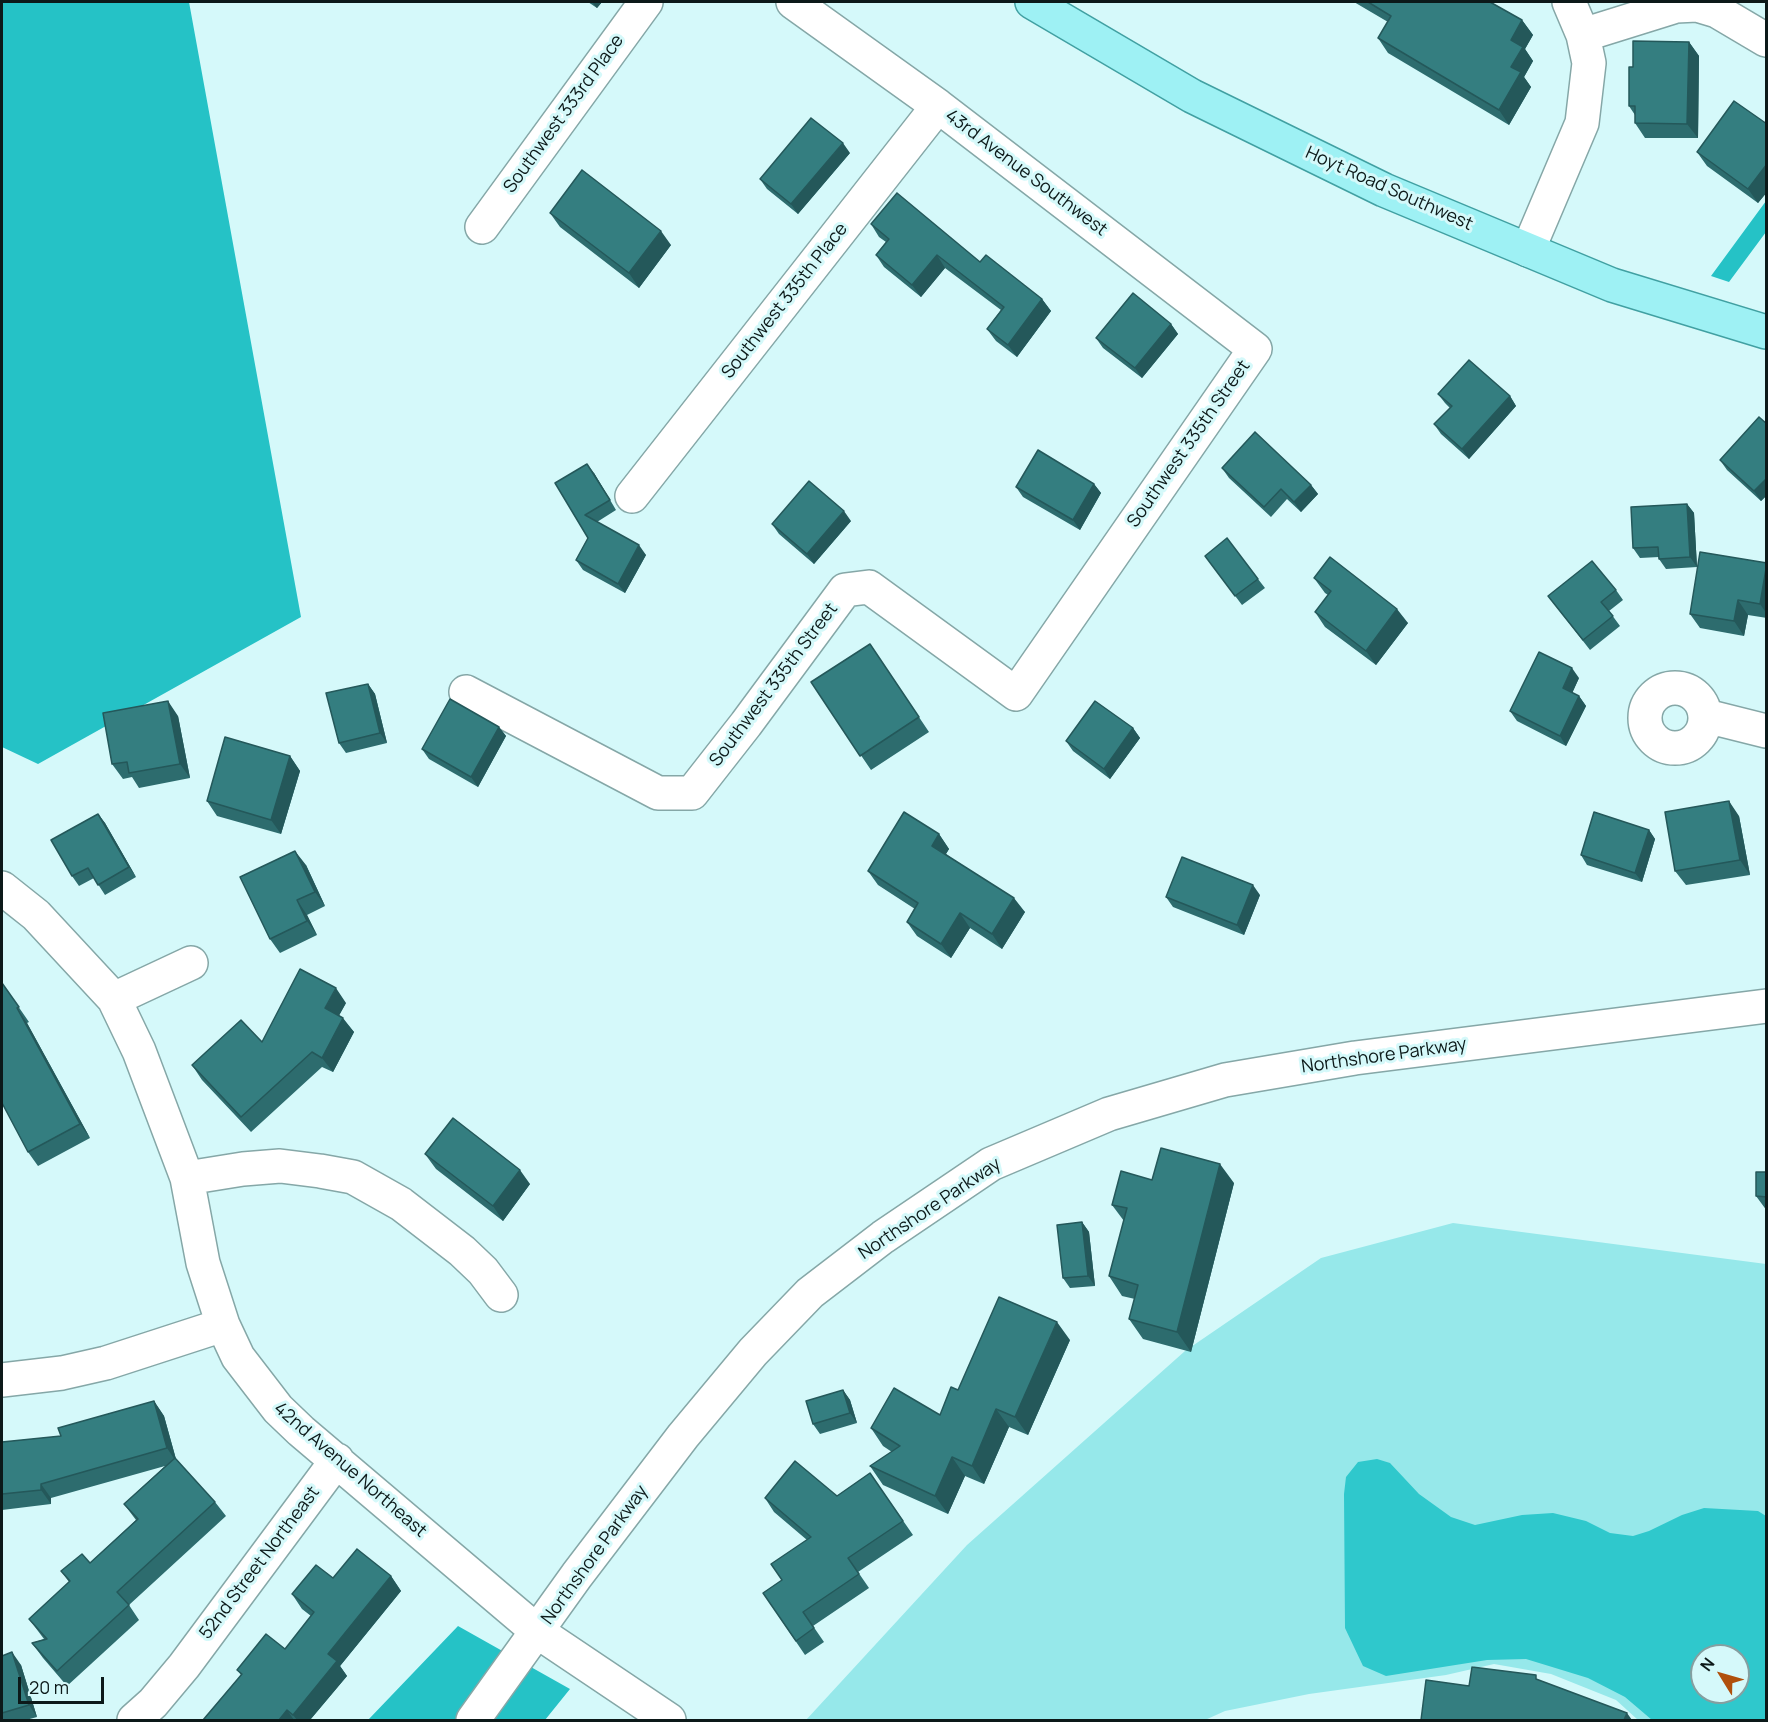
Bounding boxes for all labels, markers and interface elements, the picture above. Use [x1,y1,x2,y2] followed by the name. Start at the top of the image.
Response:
[499,31,629,197] street label: Southwest 333rd Place
[941,105,1111,241] street label: 43rd Avenue Southwest
[1302,142,1476,236] street label: Hoyt Road Southwest
[717,219,853,383] street label: Southwest 335th Place
[1123,356,1255,532] street label: Southwest 335th Street
[705,599,843,771] street label: Southwest 335th Street
[1300,1034,1468,1078] street label: Northshore Parkway
[855,1153,1005,1265] street label: Northshore Parkway
[269,1398,431,1542] street label: 42nd Avenue Northeast
[537,1481,653,1629] street label: Northshore Parkway
[195,1482,325,1644] street label: 52nd Street Northeast
[1690,1644,1750,1704] north arrow
[1695,1653,1719,1676] text: N
[21,1665,106,1703] scale bar
[29,1675,69,1699] text: 20 m

